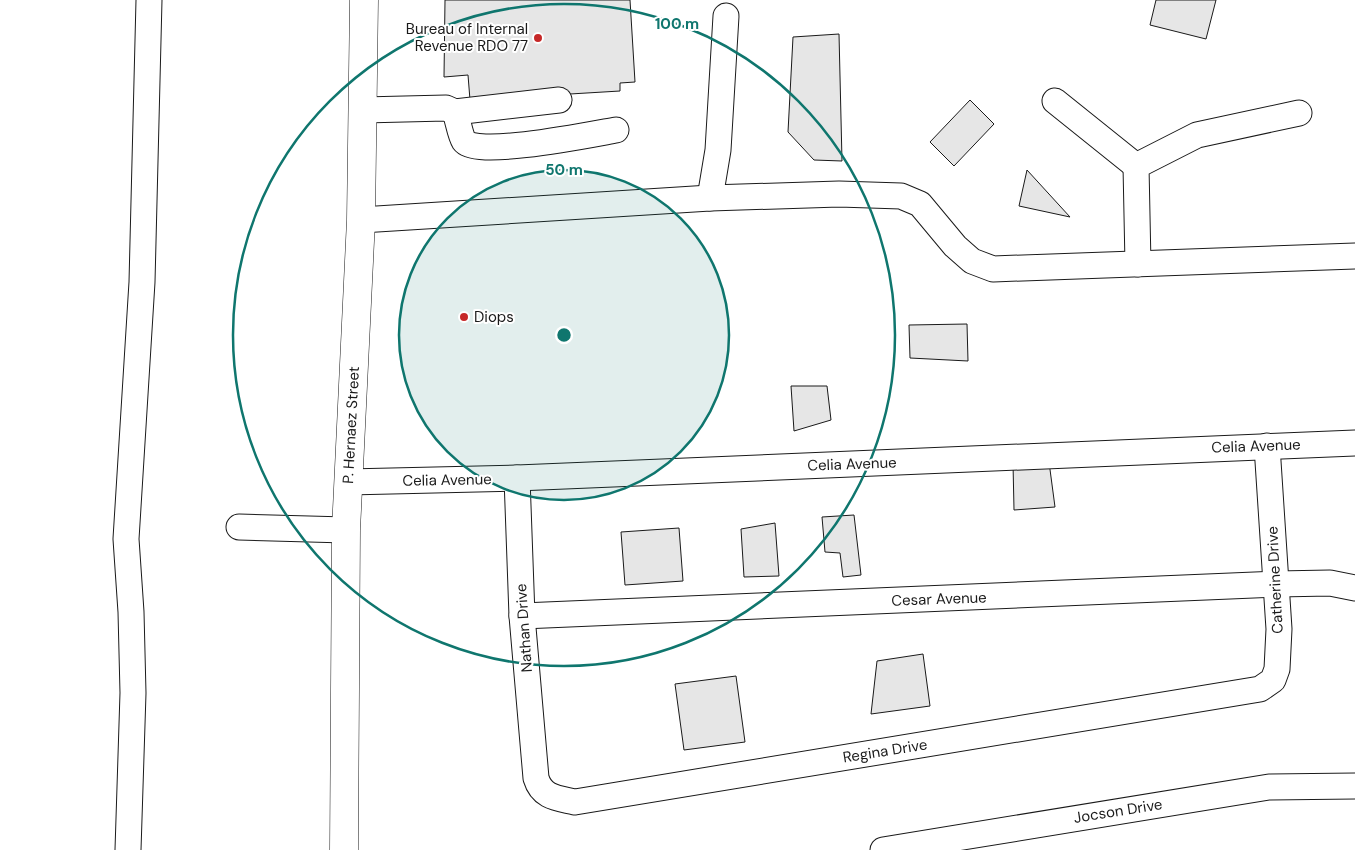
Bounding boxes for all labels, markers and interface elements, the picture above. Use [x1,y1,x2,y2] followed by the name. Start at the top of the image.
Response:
[655,14,699,34] text: 100 m
[406,19,528,56] place label: Bureau of Internal Revenue RDO 77
[532,32,544,44] marker: Bureau of Internal Revenue RDO 77
[545,160,583,180] text: 50 m
[474,307,514,327] place label: Diops
[458,311,470,323] marker: Diops
[555,326,573,344] centre of rings
[338,366,364,484] street label: P. Hernaez Street
[1211,434,1301,458] street label: Celia Avenue
[807,452,897,476] street label: Celia Avenue
[402,469,492,491] street label: Celia Avenue
[1262,526,1288,634] street label: Catherine Drive
[511,583,537,673] street label: Nathan Drive
[891,587,987,611] street label: Cesar Avenue
[841,734,929,768] street label: Regina Drive
[1072,794,1164,828] street label: Jocson Drive

